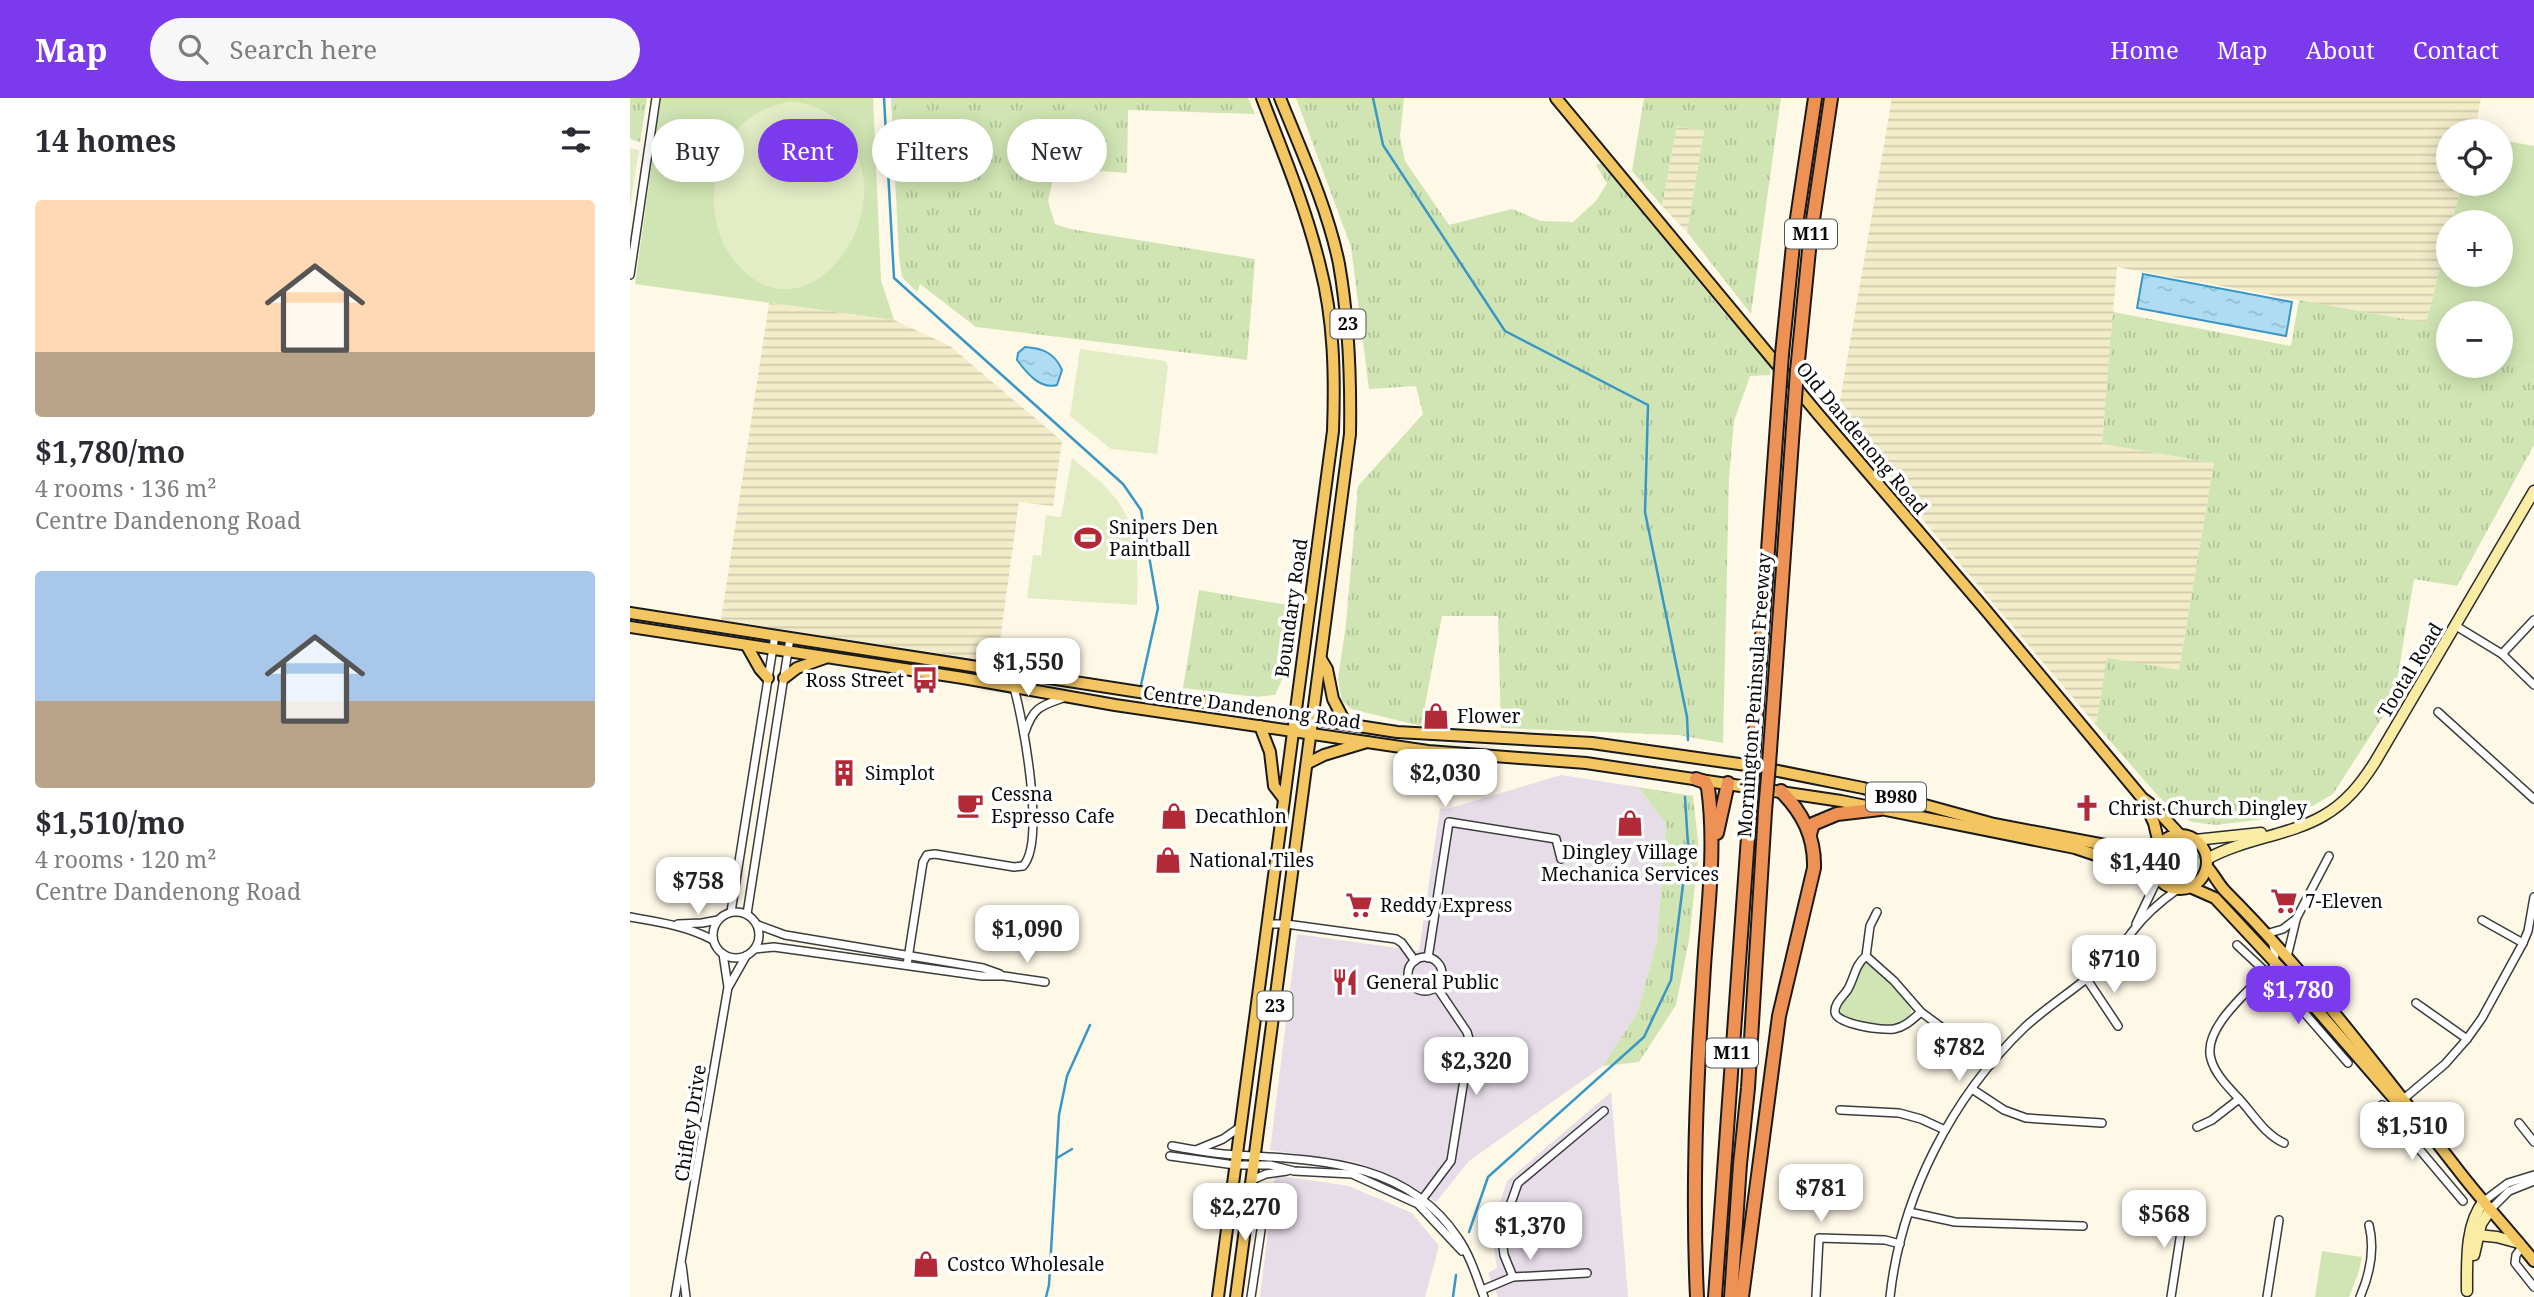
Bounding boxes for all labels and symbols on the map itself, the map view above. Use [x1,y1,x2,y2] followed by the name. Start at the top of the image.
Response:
[1785,219,1837,248] road number: M11
[1330,309,1366,338] road number: 23
[1790,356,1934,520] street label: Old Dandenong Road
[1109,514,1218,562] place label: Snipers Den Paintball
[1073,523,1103,553] sports icon: Snipers Den Paintball
[1268,536,1314,679] street label: Boundary Road
[1731,551,1777,838] street label: Mornington Peninsula Freeway
[2371,617,2449,722] street label: Tootal Road
[971,638,1085,698] pin: $1,550
[910,665,940,695] bus stop icon: Ross Street
[806,667,904,693] place label: Ross Street
[1141,679,1363,735] street label: Centre Dandenong Road
[1421,701,1451,731] shop icon: Flower
[1457,703,1521,729] place label: Flower
[1388,750,1502,809] pin: $2,030
[829,758,859,788] building icon: Simplot
[865,760,935,786] place label: Simplot
[991,781,1115,829] place label: Cessna Espresso Cafe
[1866,782,1926,812] road number: B980
[955,790,985,820] cafe icon: Cessna Espresso Cafe
[2072,793,2102,823] church icon: Christ Church Dingley
[2108,795,2307,821] place label: Christ Church Dingley
[1159,801,1189,831] shop icon: Decathlon
[1195,803,1287,829] place label: Decathlon
[1615,808,1645,838] shop icon: Dingley Village Mechanica Services
[2088,838,2202,898] pin: $1,440
[1541,839,1719,887] place label: Dingley Village Mechanica Services
[1153,845,1183,875] shop icon: National Tiles
[1189,847,1314,873] place label: National Tiles
[657,858,739,917] pin: $758
[2269,886,2299,916] supermarket icon: 7-Eleven
[2305,888,2383,914] place label: 7-Eleven
[1344,890,1374,920] supermarket icon: Reddy Express
[1380,892,1512,918] place label: Reddy Express
[970,906,1084,965] pin: $1,090
[2073,936,2155,995] pin: $710
[1330,967,1360,997] restaurant icon: General Public
[2241,967,2355,1026] pin: $1,780
[1366,969,1499,995] place label: General Public
[1258,992,1292,1021] road number: 23
[1918,1024,2000,1083] pin: $782
[1419,1038,1533,1097] pin: $2,320
[1706,1038,1758,1068] road number: M11
[668,1063,712,1183] street label: Chifley Drive
[2355,1102,2469,1162] pin: $1,510
[1780,1164,1862,1224] pin: $781
[1188,1184,1302,1243] pin: $2,270
[2123,1190,2205,1250] pin: $568
[1473,1202,1587,1262] pin: $1,370
[911,1249,941,1279] shop icon: Costco Wholesale
[947,1251,1104,1277] place label: Costco Wholesale

